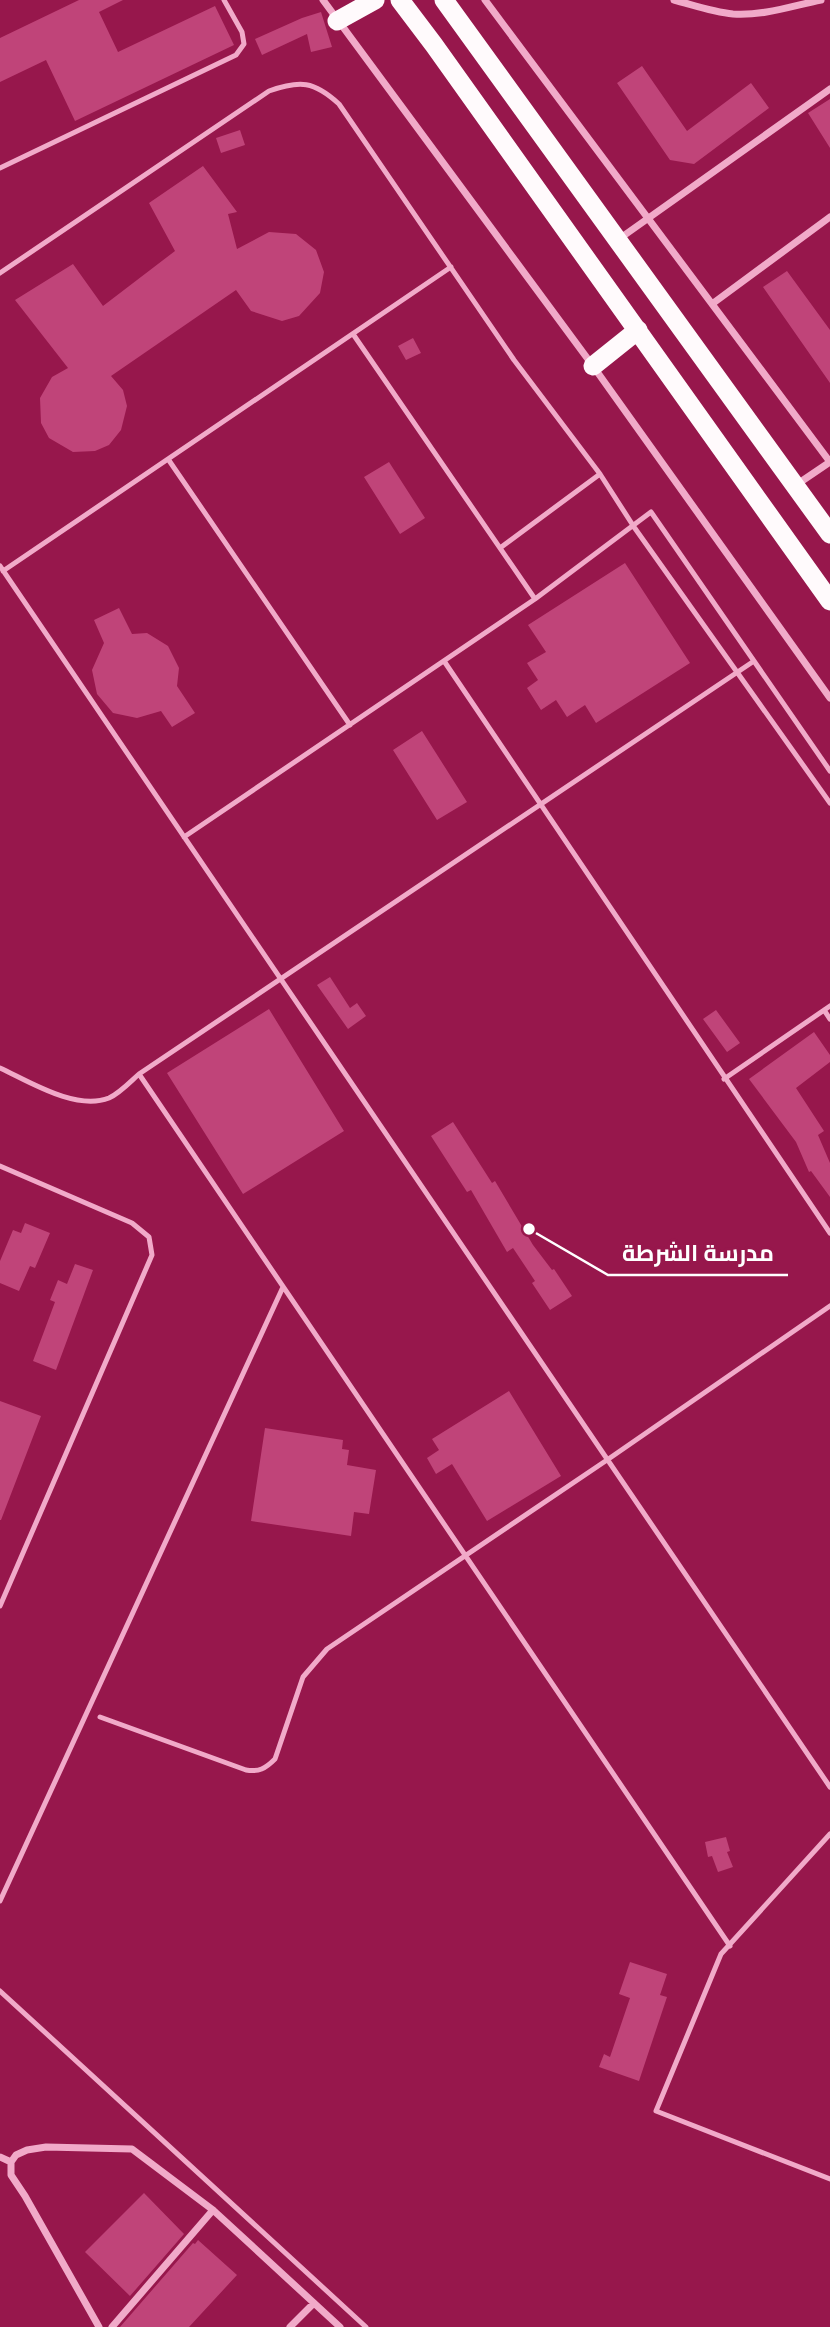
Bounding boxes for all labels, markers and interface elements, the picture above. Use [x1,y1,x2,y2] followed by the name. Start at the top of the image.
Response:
[608,1231,788,1275] callout: مدرسة الشرطة
[622,1238,774,1268] text: مدرسة الشرطة

